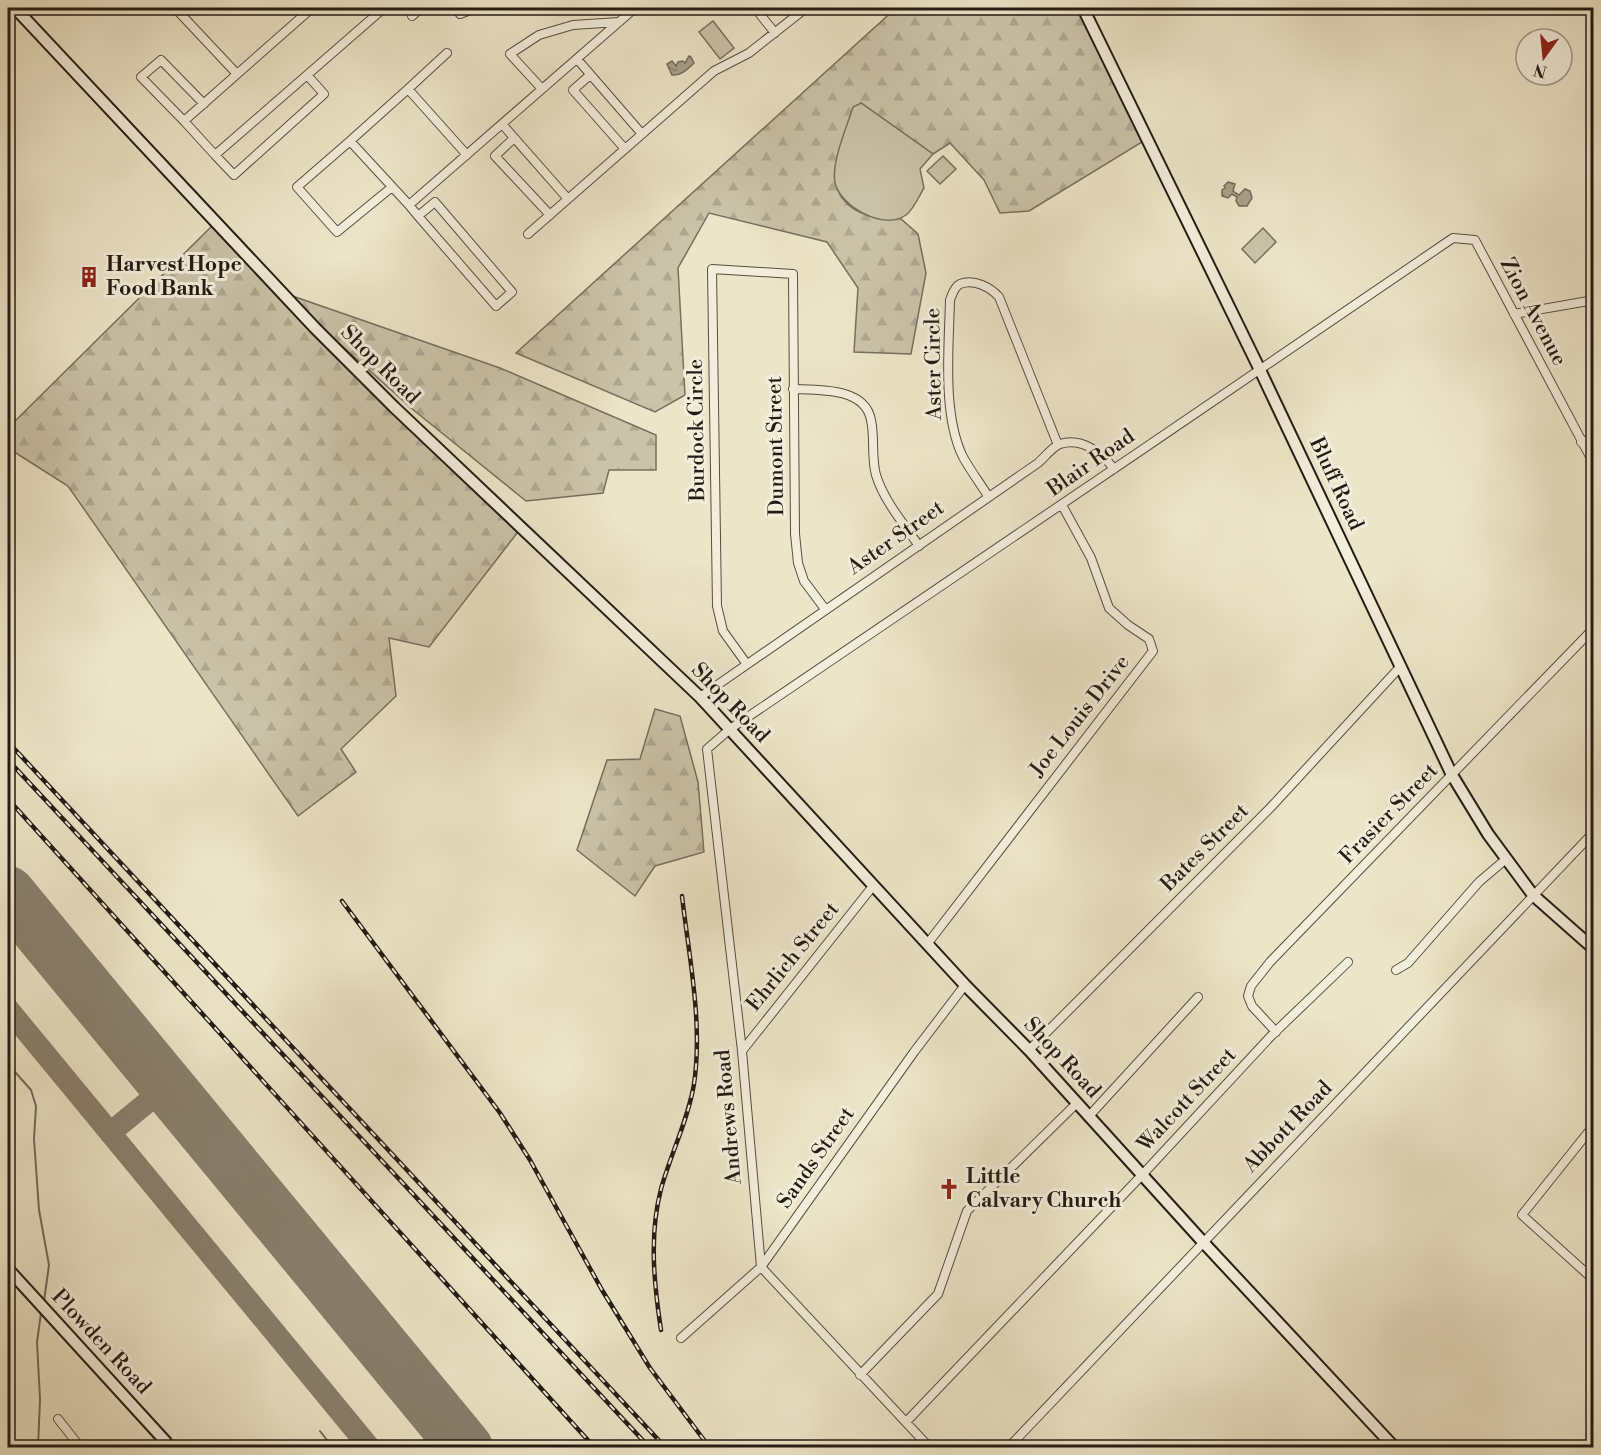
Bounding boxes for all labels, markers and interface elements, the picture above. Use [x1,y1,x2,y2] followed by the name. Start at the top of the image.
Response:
[1514,27,1574,87] north arrow
[1531,59,1549,82] text: N
[106,252,242,302] place label: Harvest Hope Food Bank
[1494,254,1572,370] street label: Zion Avenue
[77,265,101,289] building icon: Harvest Hope Food Bank
[920,308,948,421] street label: Aster Circle
[335,320,425,410] street label: Shop Road
[683,358,711,503] street label: Burdock Circle
[762,375,790,516] street label: Dumont Street
[1042,423,1140,503] street label: Blair Road
[1303,432,1369,535] street label: Bluff Road
[842,495,950,581] street label: Aster Street
[1024,650,1136,783] street label: Joe Louis Drive
[685,657,775,749] street label: Shop Road
[1334,758,1444,870] street label: Frasier Street
[1155,798,1255,898] street label: Bates Street
[741,897,845,1017] street label: Ehrlich Street
[1018,1012,1106,1104] street label: Shop Road
[1131,1042,1242,1158] street label: Walcott Street
[710,1048,748,1187] street label: Andrews Road
[1237,1076,1338,1179] street label: Abbott Road
[772,1102,861,1214] street label: Sands Street
[966,1164,1121,1214] place label: Little Calvary Church
[937,1177,961,1201] church icon: Little Calvary Church
[46,1284,156,1400] street label: Plowden Road

